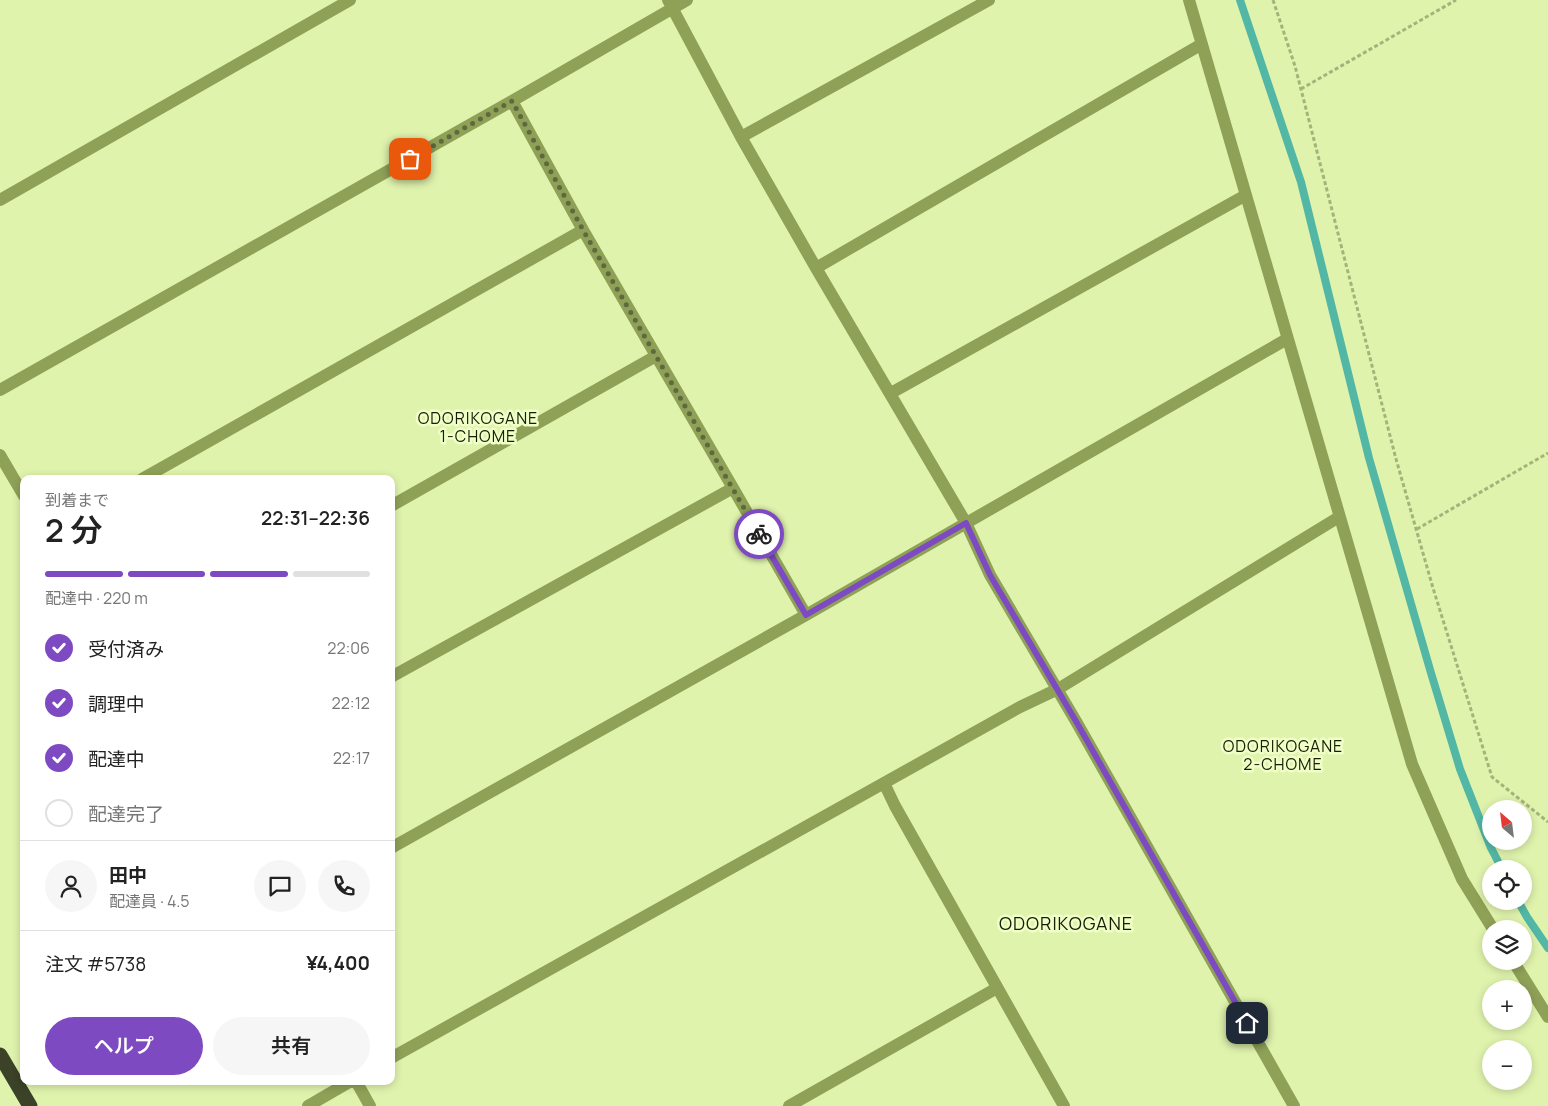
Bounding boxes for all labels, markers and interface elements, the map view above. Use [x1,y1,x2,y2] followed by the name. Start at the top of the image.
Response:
[389,138,431,180] pin
[396,145,424,173] icon: bag
[418,407,538,447] district label: ODORIKOGANE 1-CHOME
[45,489,109,511] text: 到着まで
[261,505,370,531] text: 22:31–22:36
[45,508,102,552] text: 2 分
[734,509,784,559] courier
[745,520,773,548] icon: bike
[45,587,148,609] text: 配達中 · 220 m
[45,634,73,662] icon: check
[88,636,164,662] text: 受付済み
[327,637,370,659] text: 22:06
[45,689,73,717] icon: check
[88,691,145,717] text: 調理中
[332,692,370,714] text: 22:12
[1223,735,1343,775] district label: ODORIKOGANE 2-CHOME
[45,744,73,772] icon: check
[88,746,145,772] text: 配達中
[333,747,370,769] text: 22:17
[1482,800,1532,850] north arrow
[1482,800,1532,1090] map controls
[88,801,164,827] text: 配達完了
[45,860,97,912] button: person
[254,860,306,912] button: chat
[318,860,370,912] button: phone
[1482,860,1532,910] button: locate
[109,862,147,888] text: 田中
[109,890,189,912] text: 配達員 · 4.5
[999,911,1133,935] district label: ODORIKOGANE
[1482,920,1532,970] button: layers
[306,950,370,976] text: ¥4,400
[45,951,146,977] text: 注文 #5738
[1482,980,1532,1030] button: +
[1226,1002,1268,1044] pin
[1233,1009,1261,1037] icon: home
[45,1017,203,1075] button: ヘルプ
[213,1017,370,1075] button: 共有
[1482,1040,1532,1090] button: −

